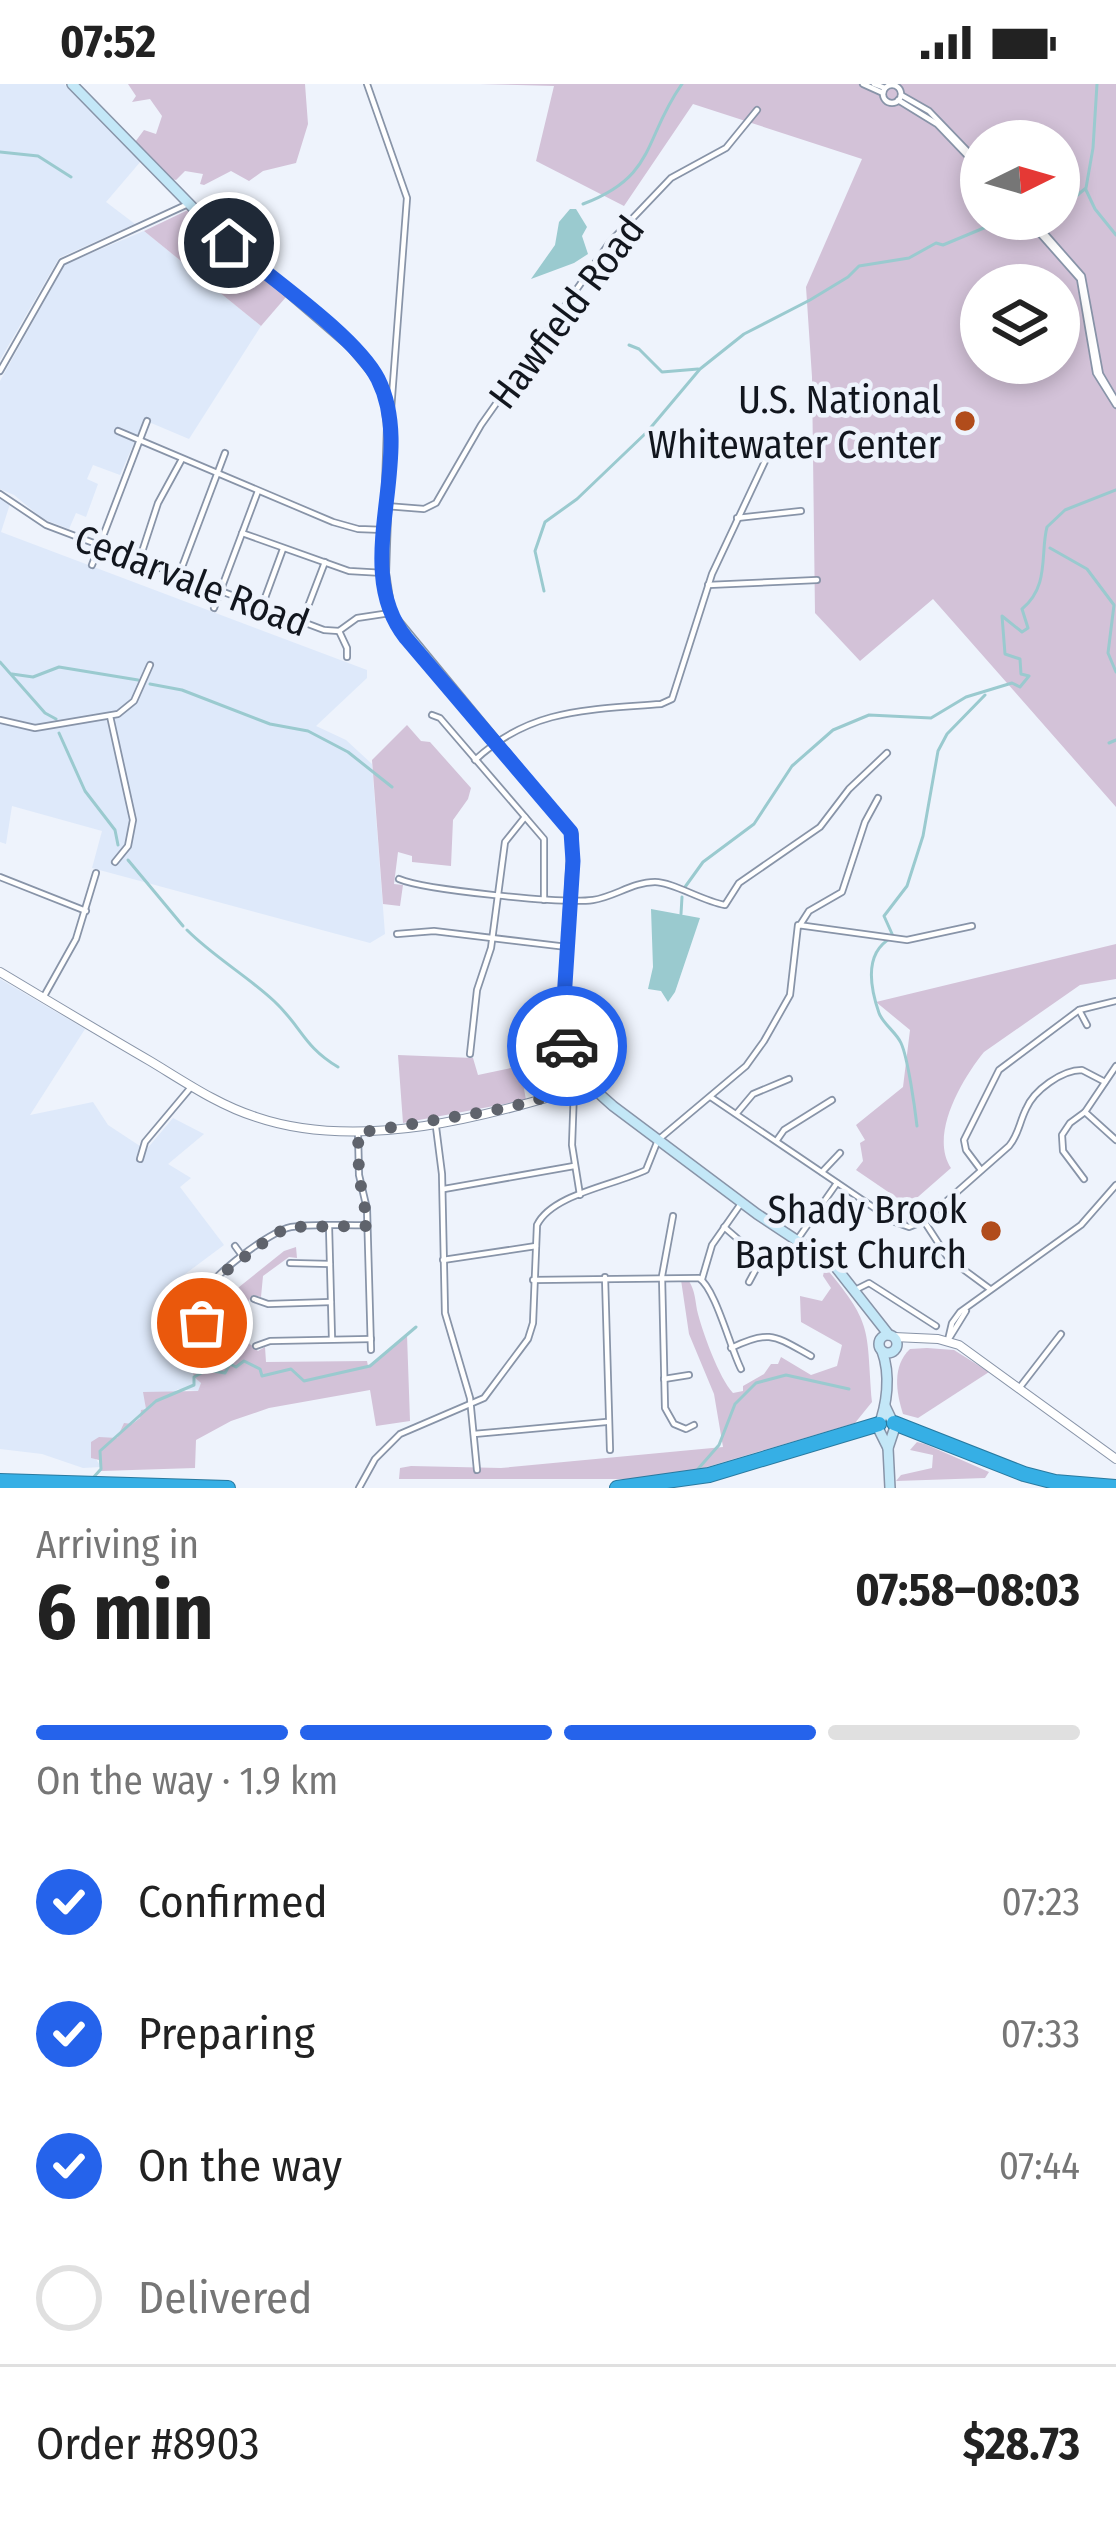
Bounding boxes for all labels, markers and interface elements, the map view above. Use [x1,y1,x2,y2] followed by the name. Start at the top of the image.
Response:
[60,15,156,69] text: 07:52
[960,120,1080,240] north arrow
[960,120,1080,384] map controls
[178,192,280,294] pin
[480,207,654,418] street label: Hawfield Road
[196,210,262,276] icon: home
[960,264,1080,384] button: layers
[648,377,941,468] place label: U.S. National Whitewater Center
[952,408,978,434] marker: U.S. National Whitewater Center
[68,515,315,647] street label: Cedarvale Road
[507,986,627,1106] courier
[534,1013,600,1079] icon: car
[735,1187,968,1278] place label: Shady Brook Baptist Church
[978,1218,1004,1244] marker: Shady Brook Baptist Church
[151,1272,253,1374] pin
[169,1290,235,1356] icon: bag
[36,1522,199,1568] text: Arriving in
[855,1563,1080,1617] text: 07:58–08:03
[36,1566,214,1660] text: 6 min
[36,1758,338,1804] text: On the way · 1.9 km
[36,1869,102,1935] icon: check
[138,1875,328,1929] text: Confirmed
[1002,1879,1080,1925] text: 07:23
[36,2001,102,2067] icon: check
[138,2007,315,2061] text: Preparing
[1001,2011,1080,2057] text: 07:33
[36,2133,102,2199] icon: check
[138,2139,342,2193] text: On the way
[999,2143,1080,2189] text: 07:44
[138,2271,312,2325] text: Delivered
[36,2417,260,2471] text: Order #8903
[963,2417,1080,2471] text: $28.73

